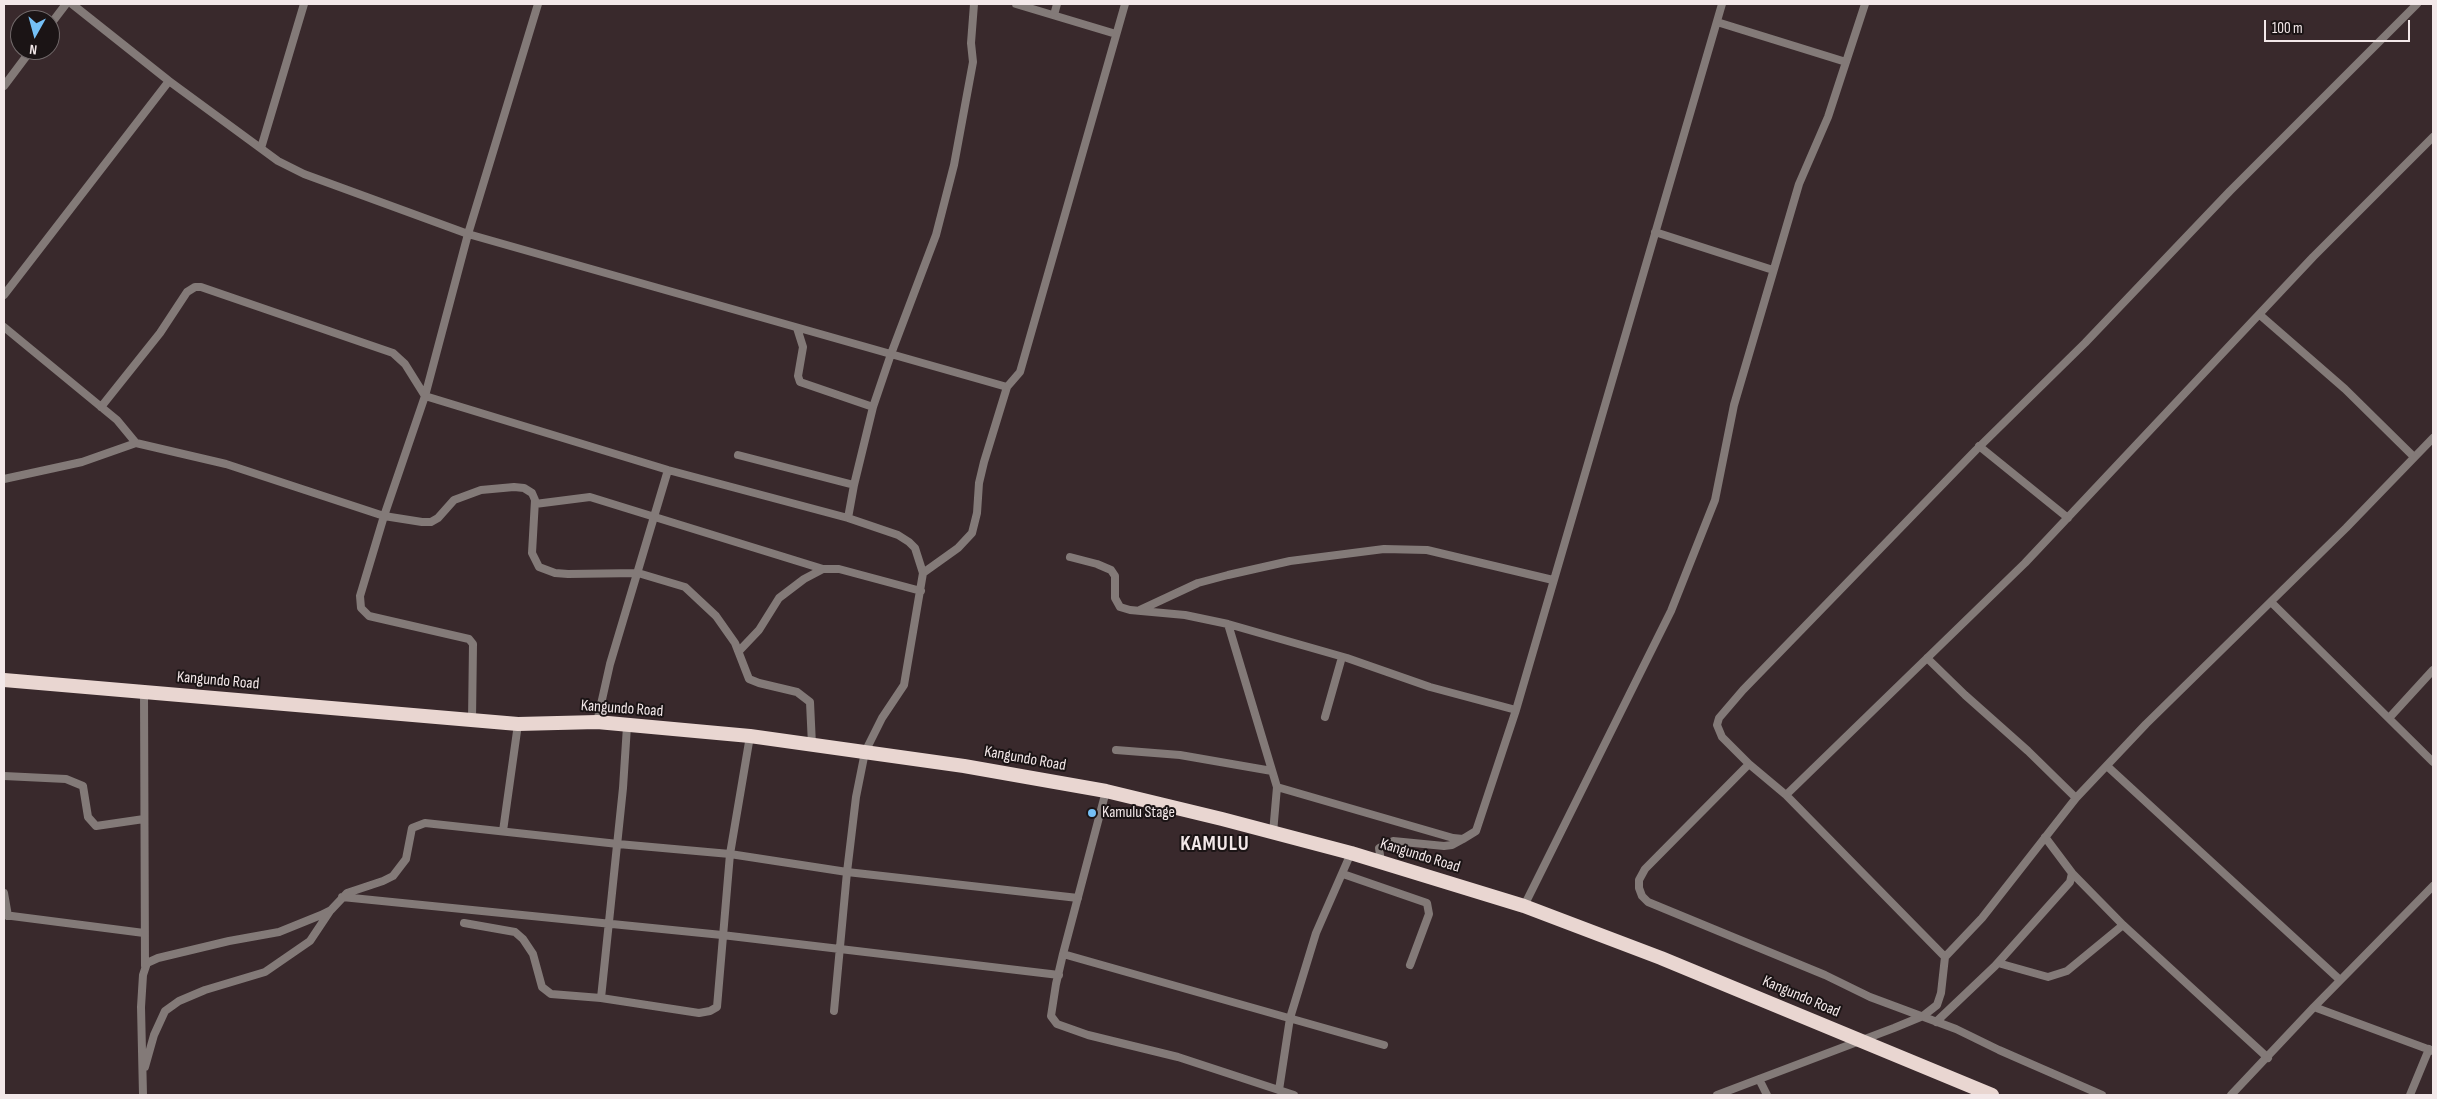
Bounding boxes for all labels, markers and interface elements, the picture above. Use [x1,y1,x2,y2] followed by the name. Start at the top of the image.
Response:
[10,10,60,60] north arrow
[2267,10,2413,42] scale bar
[2272,19,2303,38] text: 100 m
[28,41,38,58] text: N
[176,668,260,694] street label: Kangundo Road
[580,697,664,721] street label: Kangundo Road
[983,742,1067,776] street label: Kangundo Road
[1102,803,1175,823] place label: Kamulu Stage
[1086,807,1098,819] marker: Kamulu Stage
[1180,832,1250,858] district label: KAMULU
[1378,835,1462,877] street label: Kangundo Road
[1759,972,1843,1022] street label: Kangundo Road

